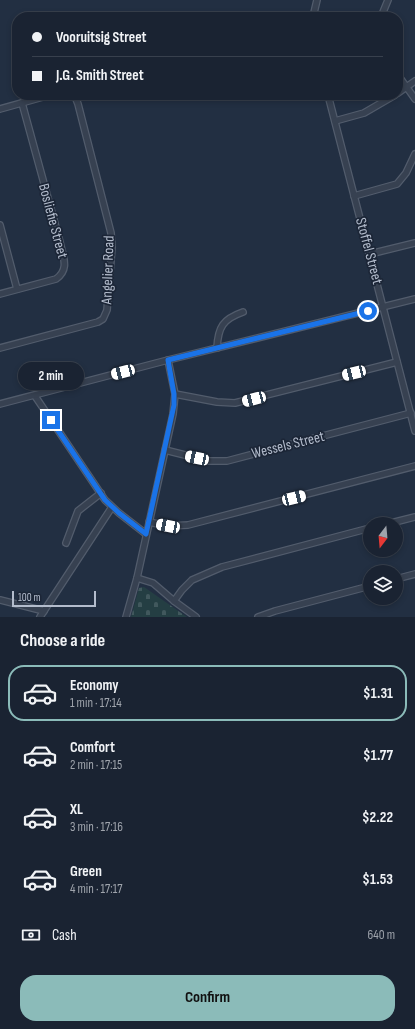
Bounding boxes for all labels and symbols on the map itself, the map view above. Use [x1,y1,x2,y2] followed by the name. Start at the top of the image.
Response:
[34,181,72,261] street label: Bosliefie Street
[351,216,387,287] street label: Stoffel Street
[97,235,119,306] street label: Angelier Road
[359,302,377,320] route start
[18,362,84,390] callout: 2 min
[110,363,136,381] car
[341,364,367,382] car
[241,390,267,408] car
[42,411,60,429] route end
[250,427,327,463] street label: Wessels Street
[184,450,210,466] car
[281,489,307,507] car
[363,517,403,557] north arrow
[155,518,181,534] car
[12,589,96,608] scale bar

